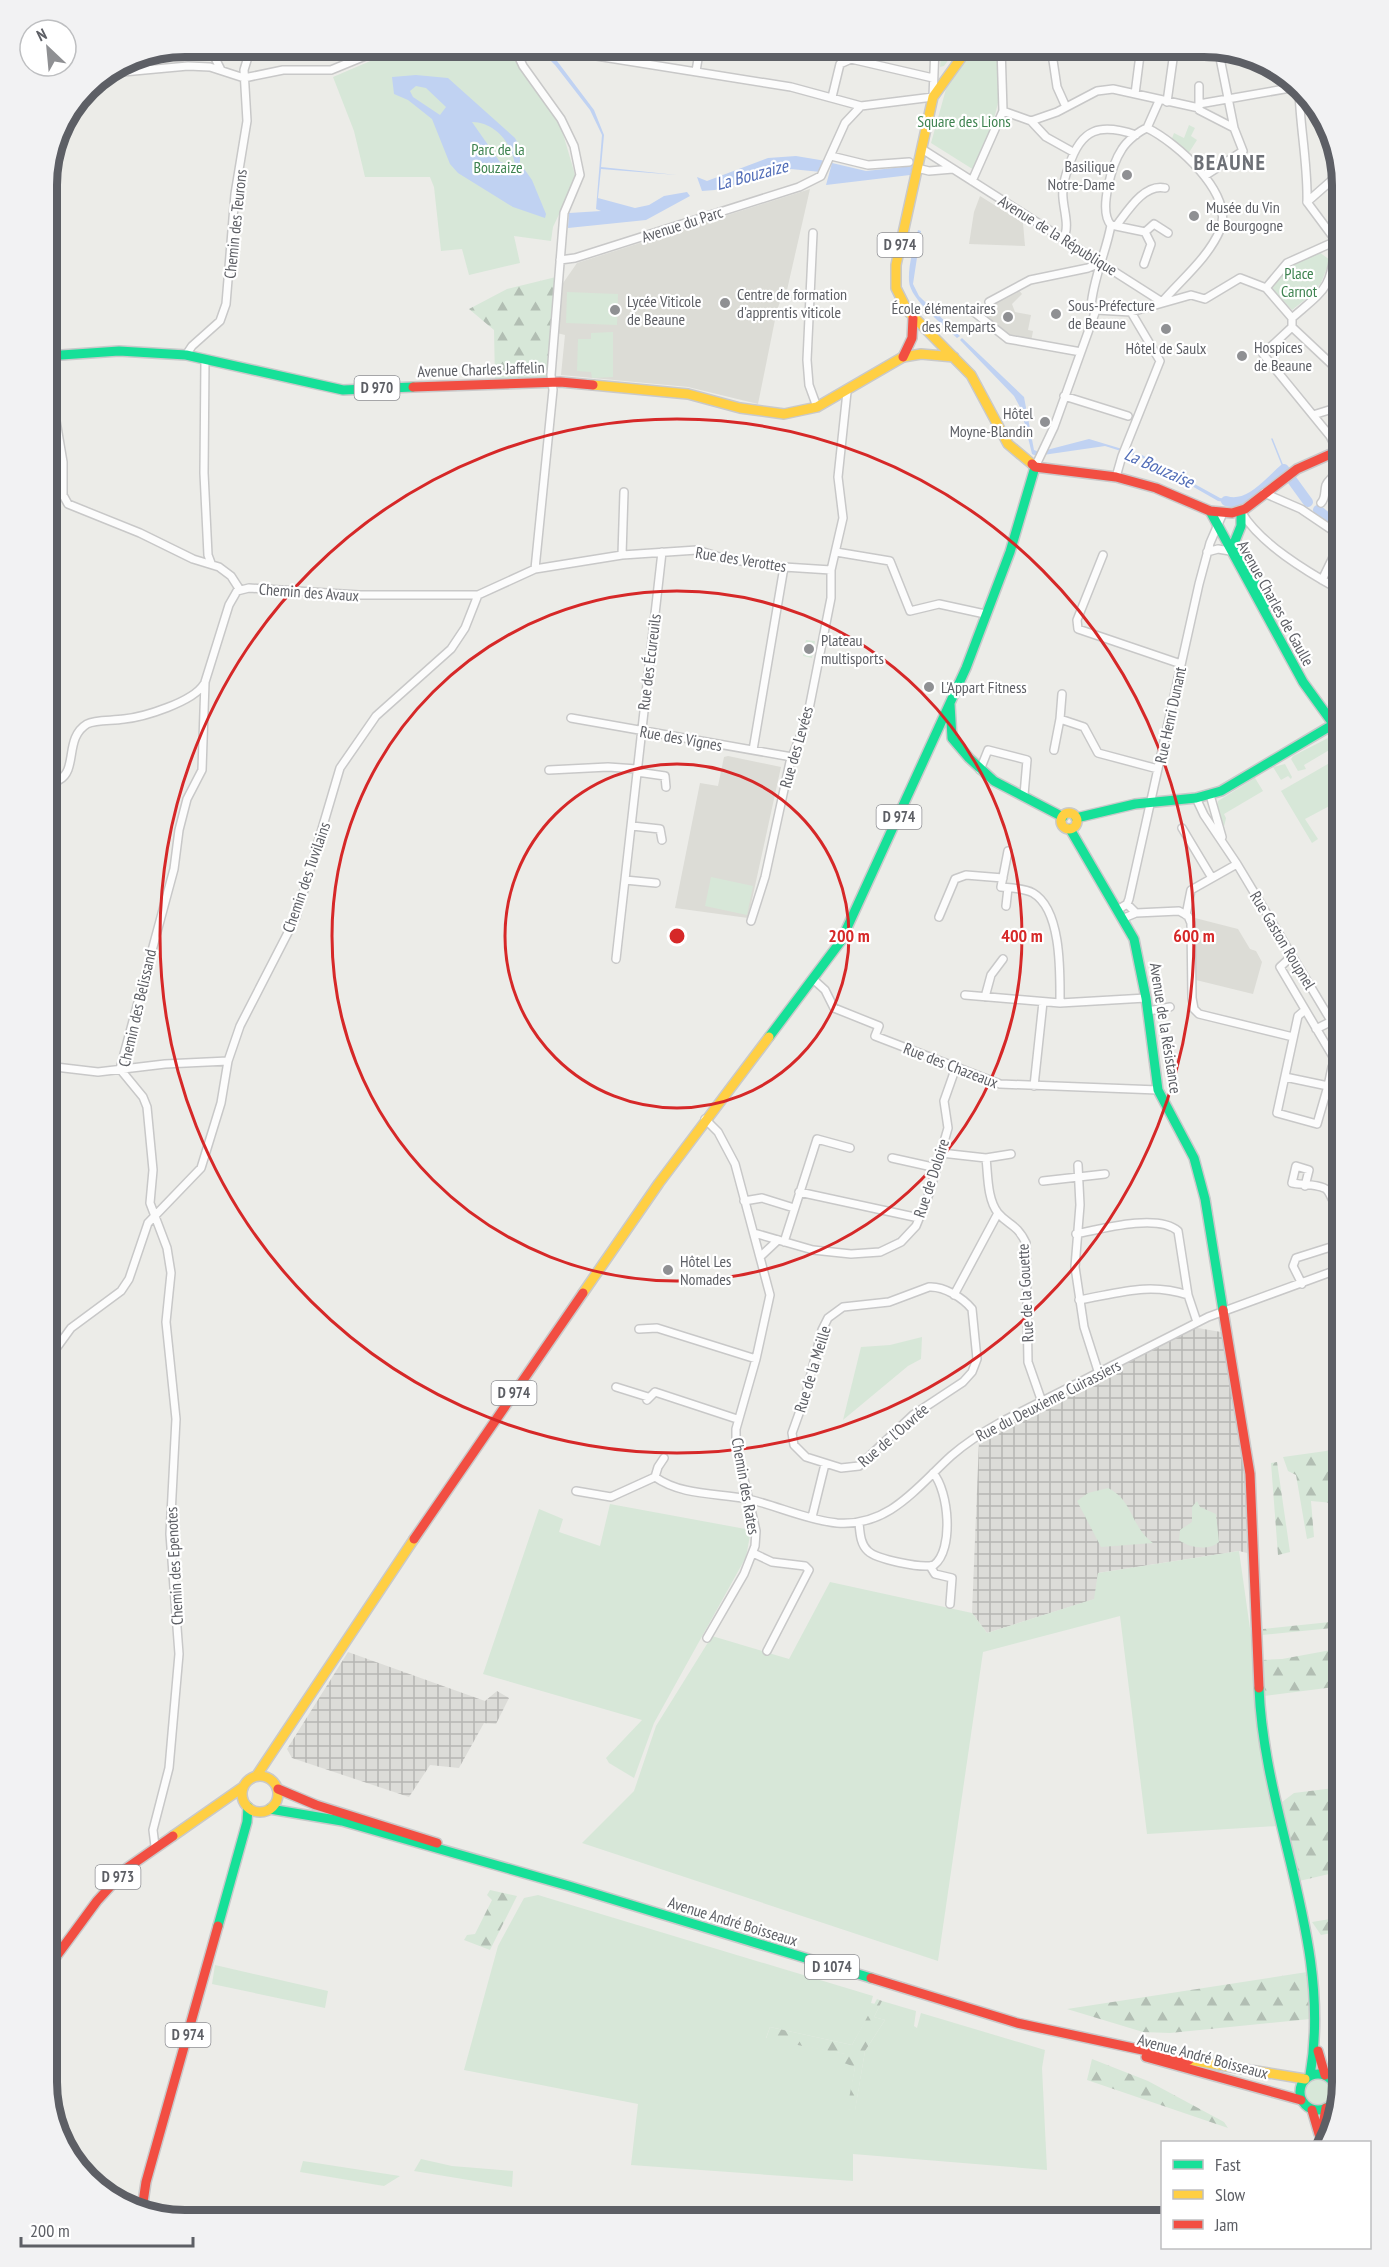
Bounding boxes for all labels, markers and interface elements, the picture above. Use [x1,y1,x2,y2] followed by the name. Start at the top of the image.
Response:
[18,18,78,78] north arrow
[33,24,50,45] text: N
[917,111,1011,131] park label: Square des Lions
[471,139,525,177] park label: Parc de la Bouzaize
[1194,148,1266,176] district label: BEAUNE
[713,153,792,195] water label: La Bouzaize
[1048,156,1115,194] place label: Basilique Notre-Dame
[219,168,251,280] street label: Chemin des Teurons
[1120,168,1134,182] marker: Basilique Notre-Dame
[995,190,1121,280] street label: Avenue de la République
[1206,197,1283,235] place label: Musée du Vin de Bourgogne
[639,201,726,247] street label: Avenue du Parc
[1187,209,1201,223] marker: Musée du Vin de Bourgogne
[878,233,922,257] road number: D 974
[1281,263,1318,301] park label: Place Carnot
[737,284,847,322] place label: Centre de formation d'apprentis viticole
[627,291,701,329] place label: Lycée Viticole de Beaune
[1068,295,1155,333] place label: Sous-Préfecture de Beaune
[718,296,732,310] marker: Centre de formation d'apprentis viticole
[891,298,996,336] place label: École élémentaires des Remparts
[608,303,622,317] marker: Lycée Viticole de Beaune
[1049,307,1063,321] marker: Sous-Préfecture de Beaune
[1001,310,1015,324] marker: École élémentaires des Remparts
[1159,322,1173,336] marker: Hôtel de Saulx
[1254,337,1312,375] place label: Hospices de Beaune
[1126,338,1207,358] place label: Hôtel de Saulx
[1235,349,1249,363] marker: Hospices de Beaune
[417,357,545,381] street label: Avenue Charles Jaffelin
[354,376,400,400] road number: D 970
[950,403,1033,441] place label: Hôtel Moyne-Blandin
[1038,415,1052,429] marker: Hôtel Moyne-Blandin
[1121,442,1199,494] water label: La Bouzaise
[1233,537,1319,669] street label: Avenue Charles de Gaulle
[694,542,788,576] street label: Rue des Verottes
[258,579,360,606] street label: Chemin des Avaux
[633,613,665,711] street label: Rue des Écureuils
[821,630,884,668] place label: Plateau multisports
[802,642,816,656] marker: Plateau multisports
[1150,664,1190,765] street label: Rue Henri Dunant
[941,677,1027,697] place label: L'Appart Fitness
[922,680,936,694] marker: L'Appart Fitness
[775,704,817,790] street label: Rue des Levées
[638,721,724,755] street label: Rue des Vignes
[876,805,922,829] road number: D 974
[278,819,334,935] street label: Chemin des Tuvilains
[1246,887,1320,993] street label: Rue Gaston Roupnel
[828,924,870,947] text: 200 m
[1001,924,1043,947] text: 400 m
[1173,924,1215,947] text: 600 m
[667,926,687,946] centre of rings
[114,947,160,1069] street label: Chemin des Belissand
[1146,961,1186,1095] street label: Avenue de la Résistance
[901,1038,1002,1092] street label: Rue des Chazeaux
[909,1136,953,1220] street label: Rue de Doloire
[1012,1243,1038,1343] street label: Rue de la Gouette
[680,1251,731,1289] place label: Hôtel Les Nomades
[661,1263,675,1277] marker: Hôtel Les Nomades
[789,1323,835,1415] street label: Rue de la Meille
[972,1355,1124,1445] street label: Rue du Deuxieme Cuirassiers
[492,1381,536,1405] road number: D 974
[854,1399,932,1471] street label: Rue de l'Ouvrée
[728,1436,764,1536] street label: Chemin des Rates
[161,1506,187,1626] street label: Chemin des Epenotes
[96,1865,140,1889] road number: D 973
[666,1892,801,1950] street label: Avenue André Boisseaux
[805,1955,859,1979] road number: D 1074
[166,2023,210,2047] road number: D 974
[1135,2029,1271,2083] street label: Avenue André Boisseaux
[1161,2141,1371,2249] legend
[1215,2153,1241,2176] text: Fast
[1215,2183,1246,2206] text: Slow
[21,2210,194,2248] scale bar
[1214,2213,1238,2236] text: Jam
[30,2219,70,2242] text: 200 m

